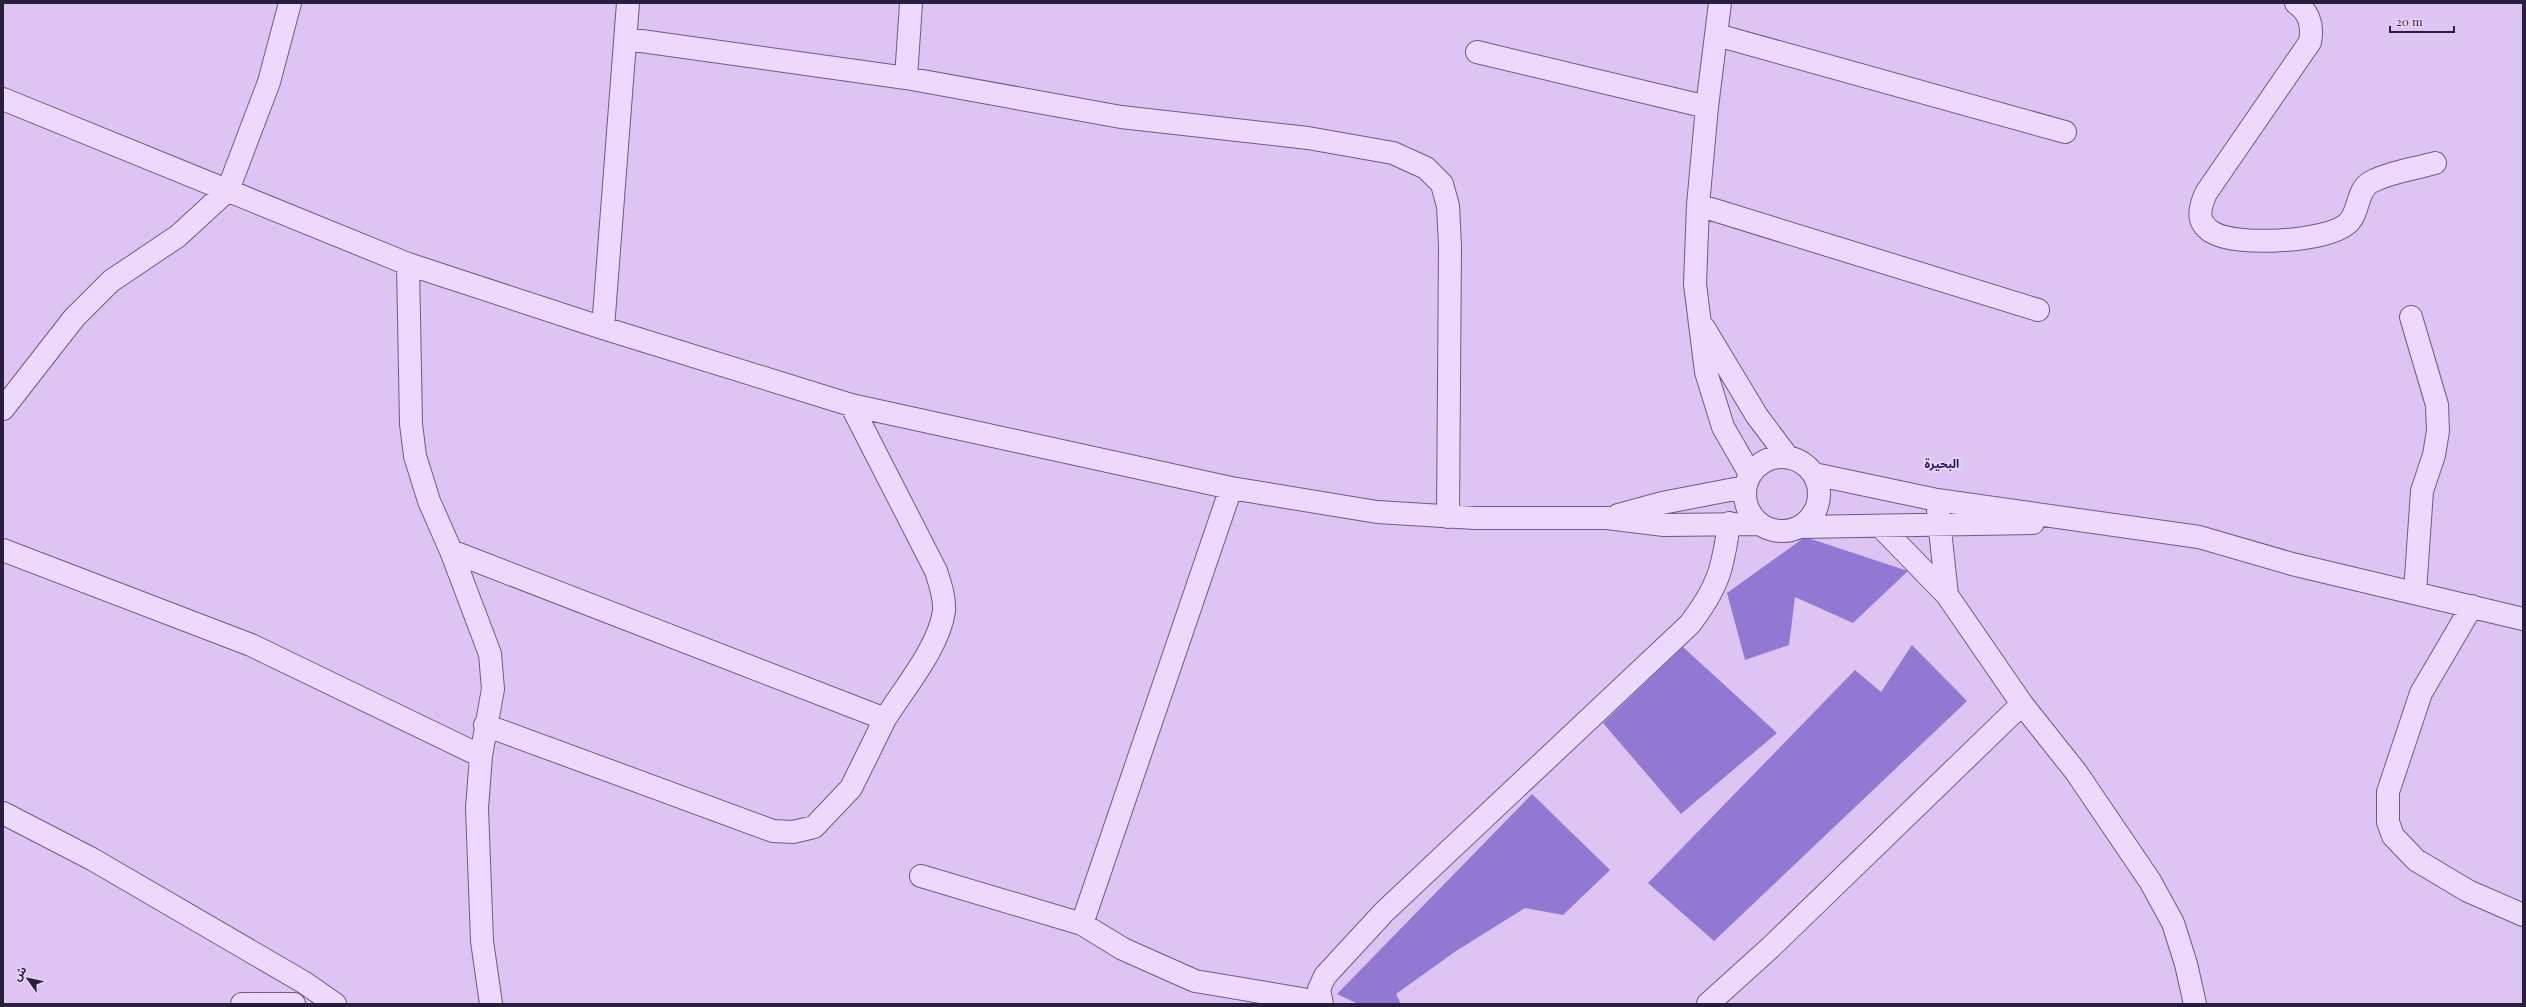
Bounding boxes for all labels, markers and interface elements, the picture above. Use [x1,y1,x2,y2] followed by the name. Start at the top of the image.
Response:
[2390,8,2454,34] scale bar
[2396,13,2423,29] text: 20 m
[1925,455,1959,471] district label: البحيرة
[8,959,48,999] north arrow
[9,963,30,984] text: ش

